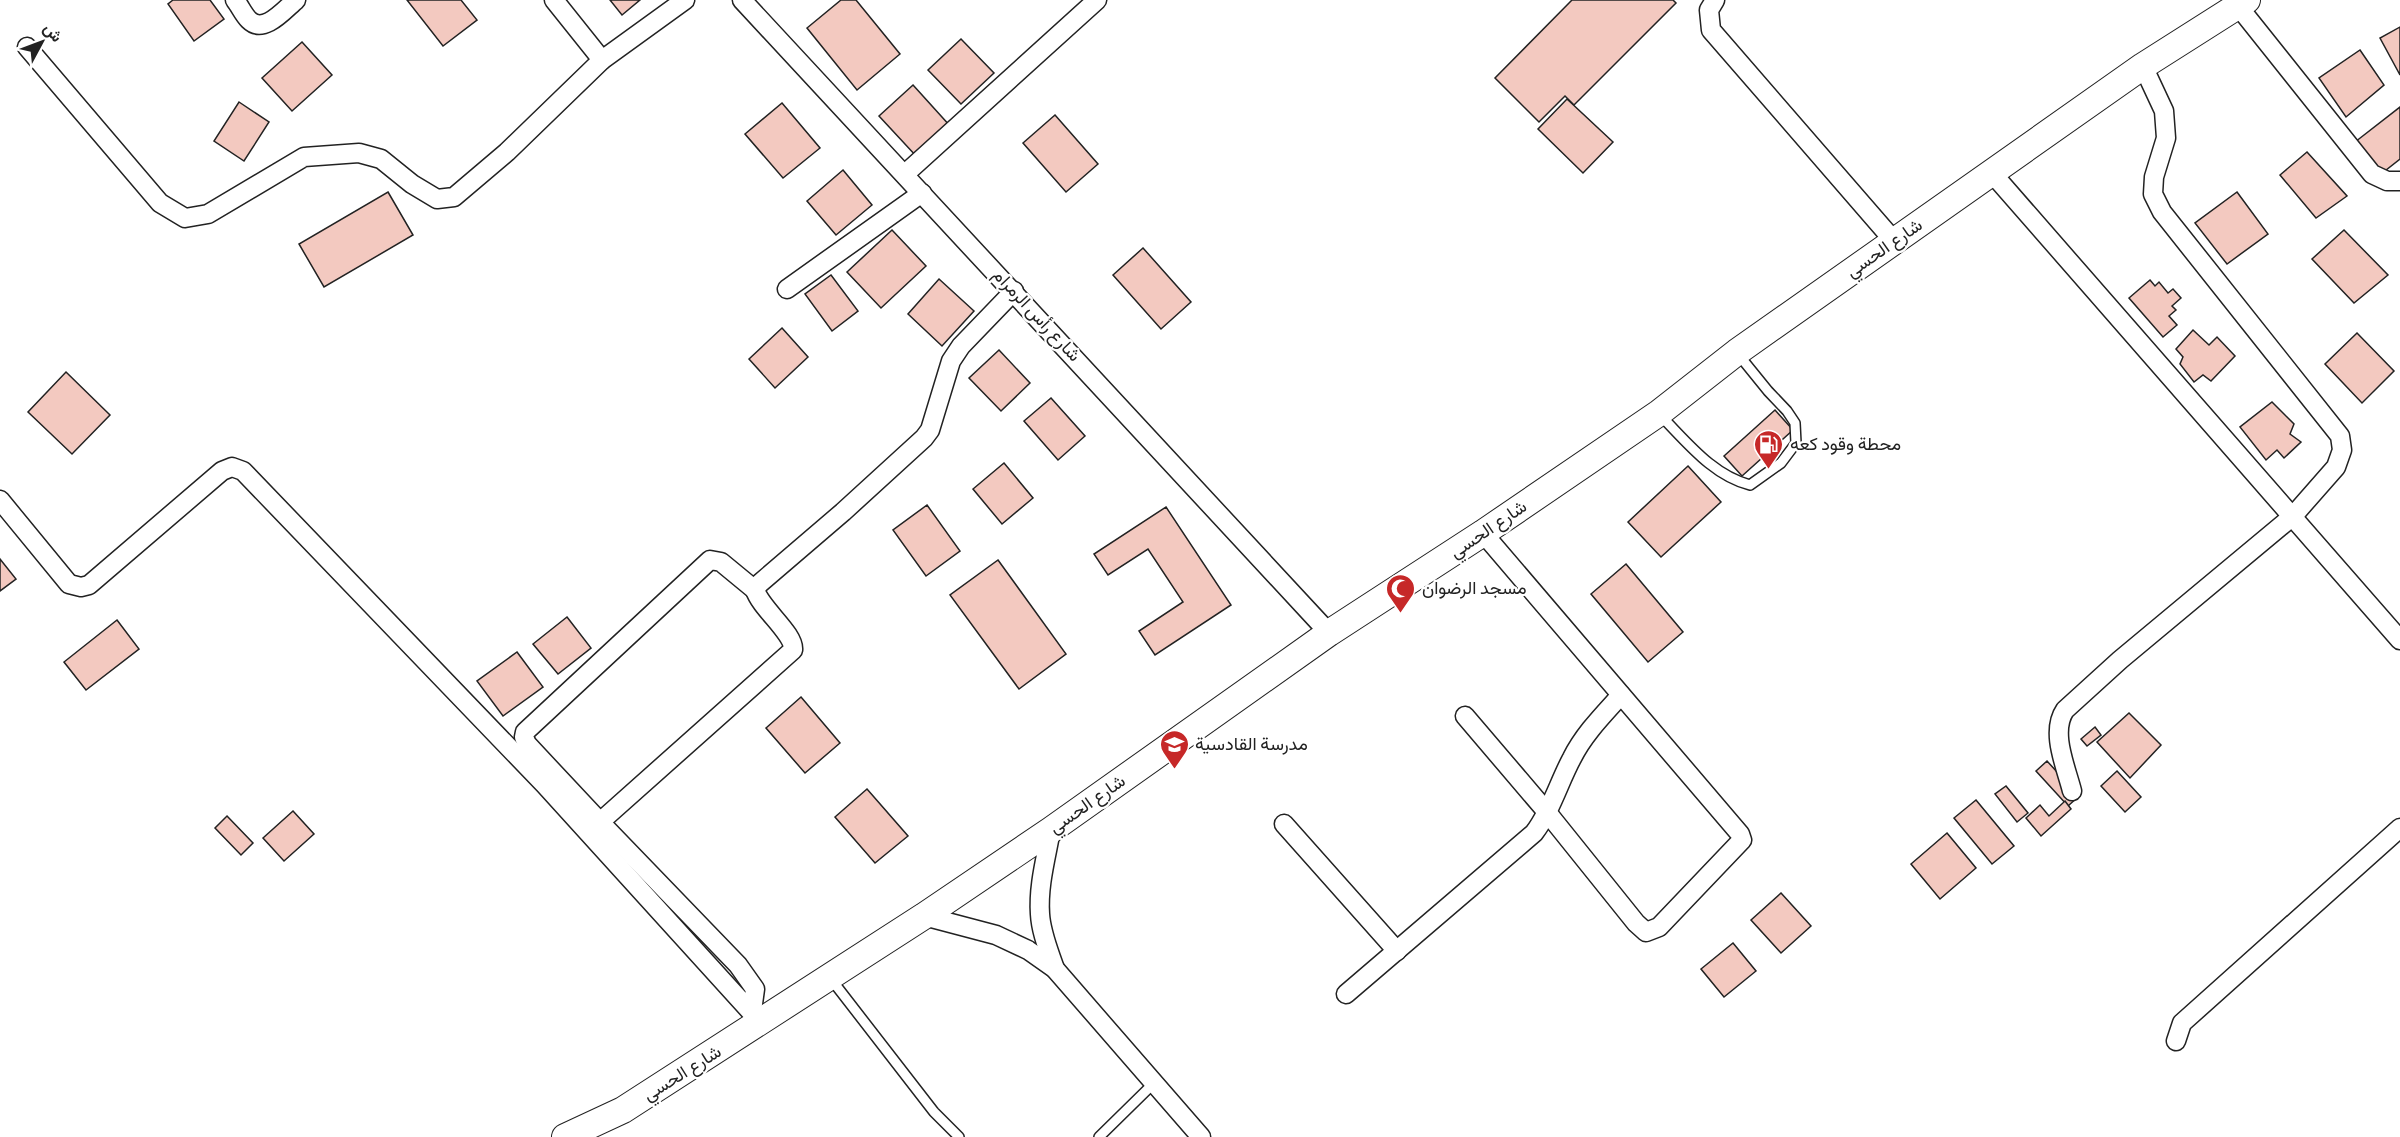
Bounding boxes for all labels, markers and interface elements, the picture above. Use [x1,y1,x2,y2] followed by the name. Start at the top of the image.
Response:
[12,12,72,72] north arrow
[38,18,67,47] text: ش
[1841,213,1929,286] street label: شارع الحسي
[987,263,1086,367] street label: شارع رأس الرمرام
[1753,428,1785,470] fuel station icon: محطة وقود كعه
[1790,432,1901,457] place label: محطة وقود كعه
[1445,494,1533,566] street label: شارع الحسي
[1385,572,1417,614] mosque icon: مسجد الرضوان
[1422,576,1527,601] place label: مسجد الرضوان
[1158,728,1190,770] school or university icon: مدرسة القادسية
[1195,732,1308,757] place label: مدرسة القادسية
[1044,769,1132,842] street label: شارع الحسي
[638,1039,727,1109] street label: شارع الحسي

